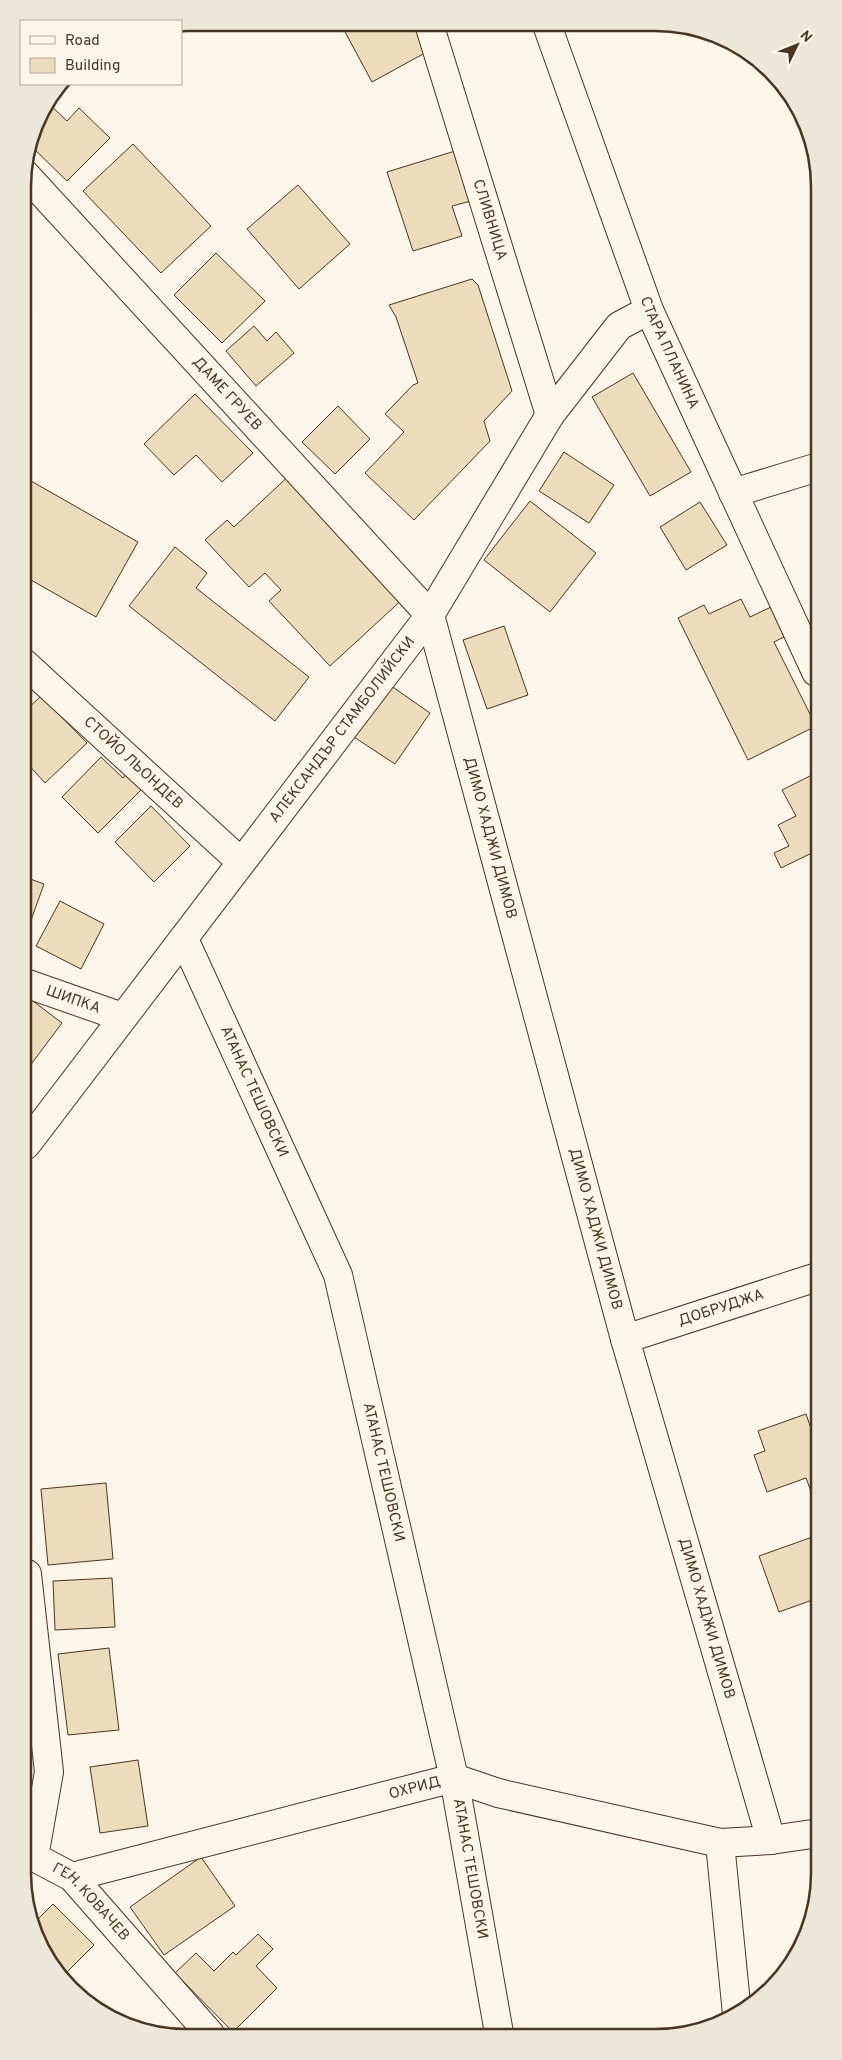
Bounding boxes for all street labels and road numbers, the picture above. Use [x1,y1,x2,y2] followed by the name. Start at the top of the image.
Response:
[468,177,511,263] street label: СЛИВНИЦА
[635,294,703,412] street label: СТАРА ПЛАНИНА
[188,353,266,435] street label: ДАМЕ ГРУЕВ
[265,633,420,827] street label: АЛЕКСАНДЪР СТАМБОЛИЙСКИ
[79,713,187,813] street label: СТОЙО ЛЬОНДЕВ
[459,755,521,921] street label: ДИМО ХАДЖИ ДИМОВ
[43,982,103,1018] street label: ШИПКА
[216,1023,292,1160] street label: АТАНАС ТЕШОВСКИ
[564,1146,626,1312] street label: ДИМО ХАДЖИ ДИМОВ
[676,1285,766,1331] street label: ДОБРУДЖА
[358,1401,409,1544] street label: АТАНАС ТЕШОВСКИ
[674,1536,739,1701] street label: ДИМО ХАДЖИ ДИМОВ
[387,1772,443,1804] street label: ОХРИД
[448,1797,492,1941] street label: АТАНАС ТЕШОВСКИ
[49,1859,133,1945] street label: ГЕН. КОВАЧЕВ

